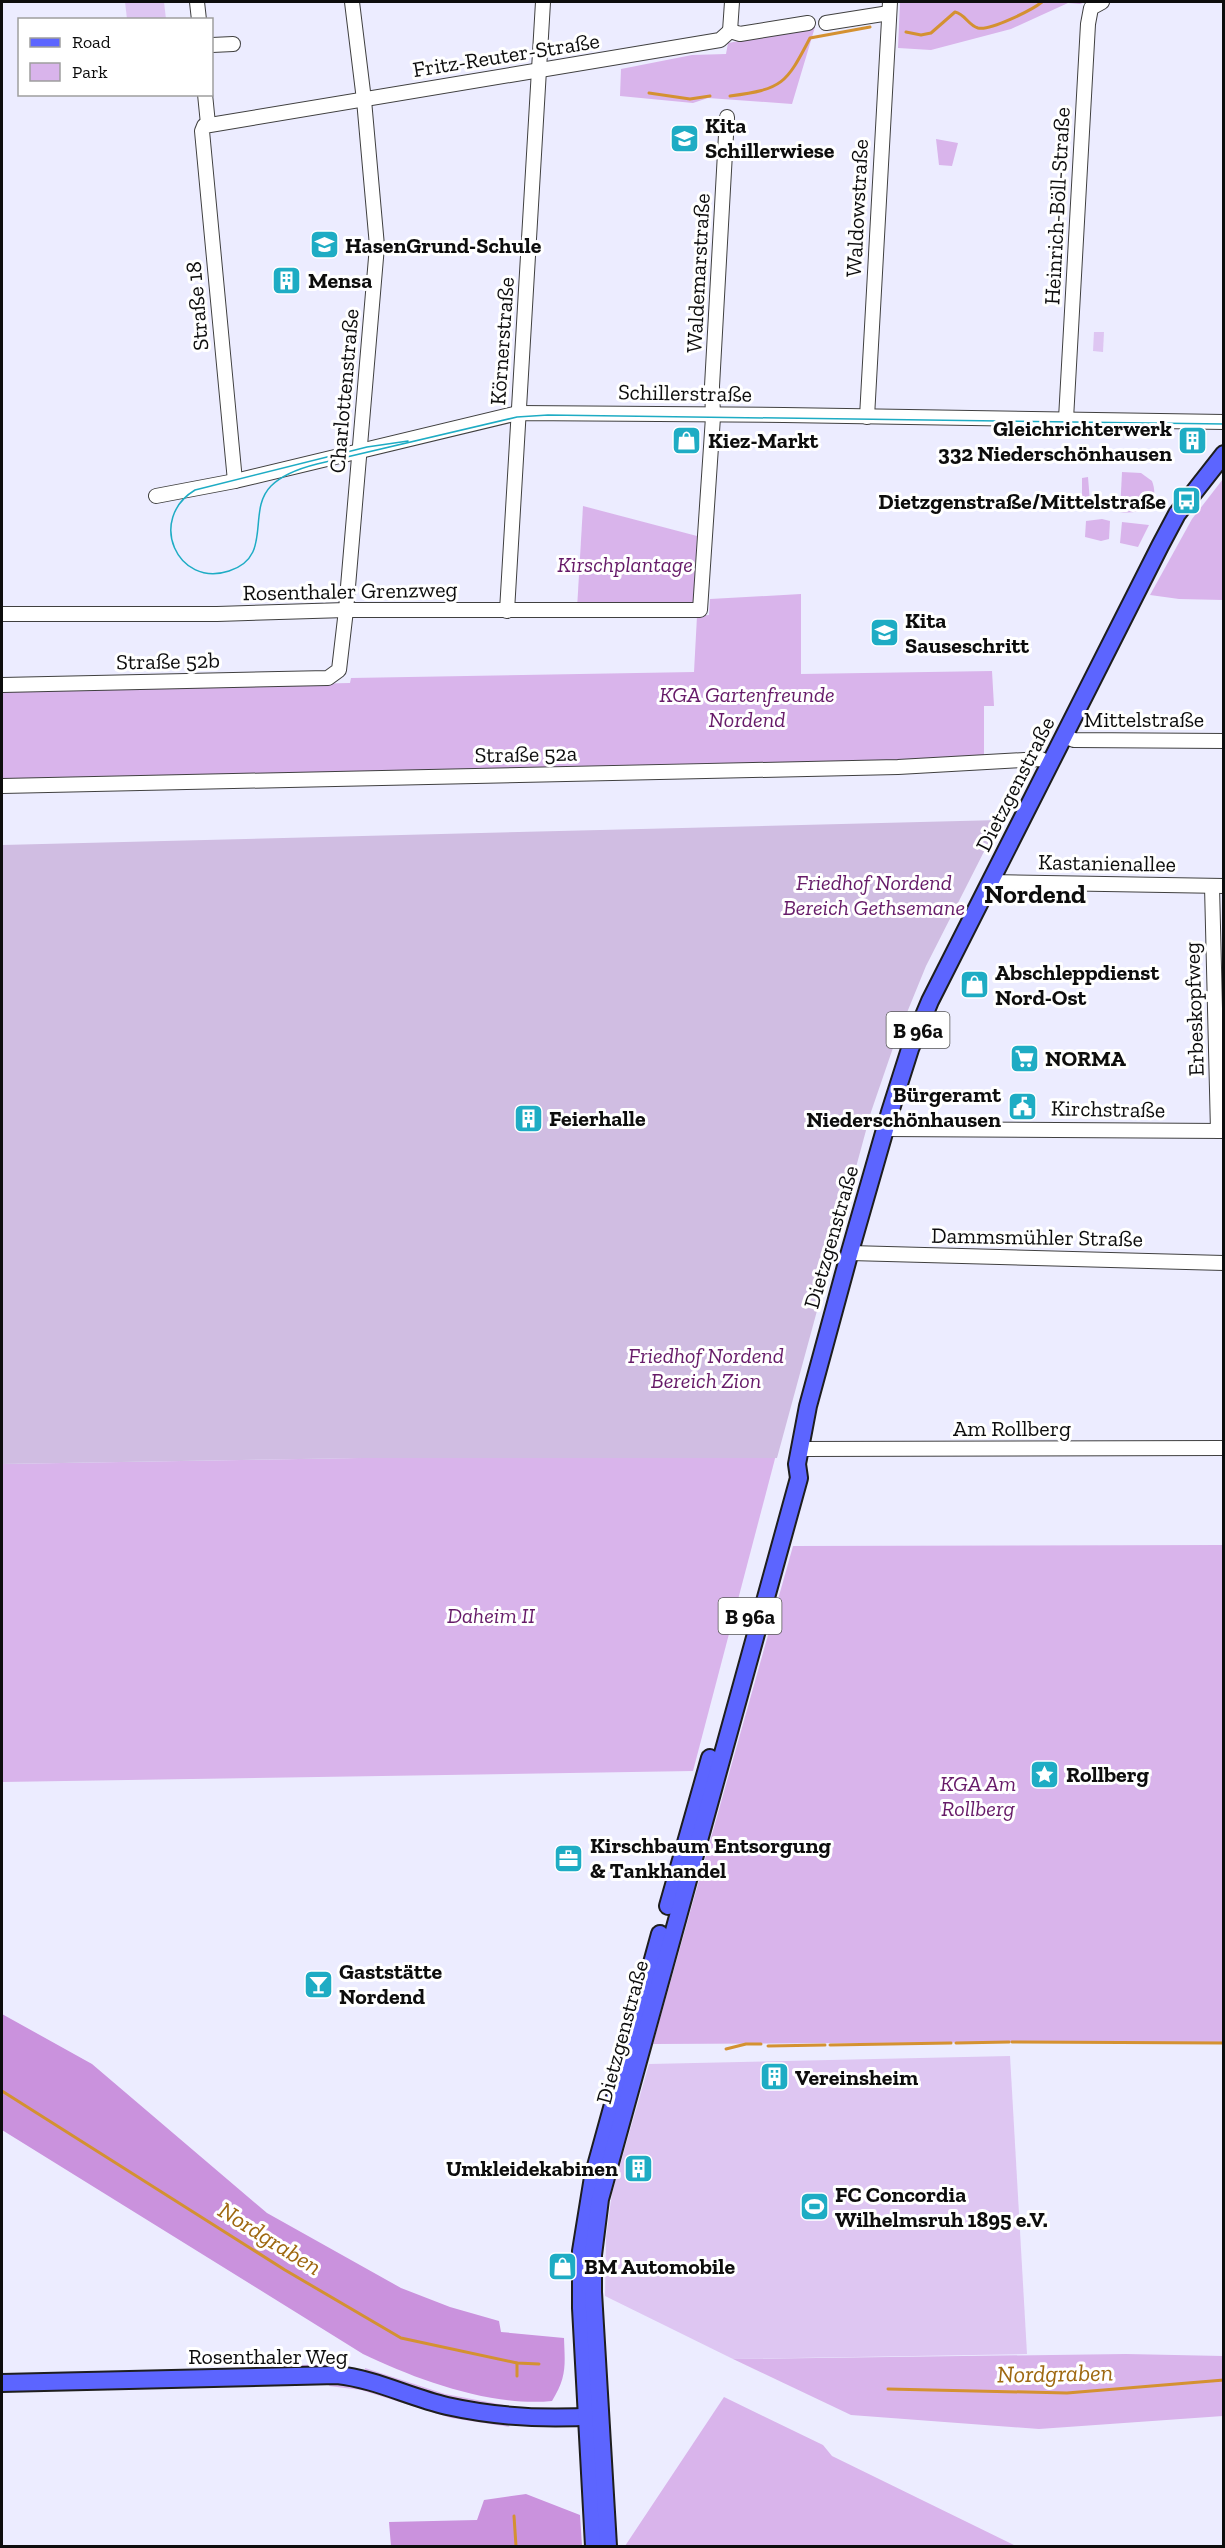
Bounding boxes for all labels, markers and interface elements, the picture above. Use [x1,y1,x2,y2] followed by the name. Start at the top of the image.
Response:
[18,18,213,96] legend
[411,27,601,83] street label: Fritz-Reuter-Straße
[72,31,111,53] text: Road
[72,61,108,83] text: Park
[1038,106,1076,306] street label: Heinrich-Böll-Straße
[705,112,835,164] place label: Kita Schillerwiese
[668,122,700,154] school or university icon: Kita Schillerwiese
[840,138,874,278] street label: Waldowstraße
[680,193,716,353] street label: Waldemarstraße
[308,229,340,261] school or university icon: HasenGrund-Schule
[345,232,542,259] place label: HasenGrund-Schule
[180,260,214,352] street label: Straße 18
[271,264,303,296] building icon: Mensa
[308,267,372,294] place label: Mensa
[484,276,520,406] street label: Körnerstraße
[323,308,365,474] street label: Charlottenstraße
[618,378,752,408] street label: Schillerstraße
[938,415,1172,467] place label: Gleichrichterwerk 332 Niederschönhausen
[671,424,703,456] shop icon: Kiez-Markt
[1177,425,1209,457] building icon: Gleichrichterwerk 332 Niederschönhausen
[708,427,819,454] place label: Kiez-Markt
[1171,485,1203,517] bus stop icon: Dietzgenstraße/Mittelstraße
[878,488,1166,515] place label: Dietzgenstraße/Mittelstraße
[557,551,693,578] park label: Kirschplantage
[242,576,458,606] street label: Rosenthaler Grenzweg
[905,607,1029,659] place label: Kita Sauseschritt
[868,617,900,649] school or university icon: Kita Sauseschritt
[116,647,220,675] street label: Straße 52b
[659,681,835,733] park label: KGA Gartenfreunde Nordend
[1084,706,1204,733] street label: Mittelstraße
[969,712,1061,856] street label: Dietzgenstraße
[474,740,578,768] street label: Straße 52a
[1038,848,1176,878] street label: Kastanienallee
[783,869,965,921] park label: Friedhof Nordend Bereich Gethsemane
[984,878,1086,910] district label: Nordend
[1178,941,1210,1077] street label: Erbeskopfweg
[995,959,1159,1011] place label: Abschleppdienst Nord-Ost
[958,969,990,1001] shop icon: Abschleppdienst Nord-Ost
[886,1012,950,1048] road number: B 96a
[1008,1042,1040,1074] supermarket icon: NORMA
[1045,1045,1127,1072] place label: NORMA
[806,1081,1001,1133] place label: Bürgeramt Niederschönhausen
[1006,1091,1038,1123] public building icon: Bürgeramt Niederschönhausen
[1051,1095,1165,1123] street label: Kirchstraße
[512,1102,544,1134] building icon: Feierhalle
[549,1105,646,1132] place label: Feierhalle
[798,1162,864,1312] street label: Dietzgenstraße
[931,1222,1143,1252] street label: Dammsmühler Straße
[628,1342,784,1394] park label: Friedhof Nordend Bereich Zion
[953,1415,1071,1442] street label: Am Rollberg
[718,1598,782,1634] road number: B 96a
[447,1602,535,1629] park label: Daheim II
[1029,1758,1061,1790] place icon: Rollberg
[1066,1761,1149,1788] place label: Rollberg
[940,1770,1016,1822] park label: KGA Am Rollberg
[590,1832,831,1884] place label: Kirschbaum Entsorgung & Tankhandel
[553,1842,585,1874] office icon: Kirschbaum Entsorgung & Tankhandel
[590,1957,654,2107] street label: Dietzgenstraße
[339,1958,442,2010] place label: Gaststätte Nordend
[302,1968,334,2000] bar icon: Gaststätte Nordend
[758,2061,790,2093] building icon: Vereinsheim
[795,2064,919,2091] place label: Vereinsheim
[623,2152,655,2184] building icon: Umkleidekabinen
[446,2155,618,2182] place label: Umkleidekabinen
[835,2181,1048,2233] place label: FC Concordia Wilhelmsruh 1895 e.V.
[798,2191,830,2223] sports icon: FC Concordia Wilhelmsruh 1895 e.V.
[213,2195,327,2281] water label: Nordgraben
[547,2250,579,2282] shop icon: BM Automobile
[584,2253,736,2280] place label: BM Automobile
[188,2343,348,2370] street label: Rosenthaler Weg
[997,2357,1113,2389] water label: Nordgraben

